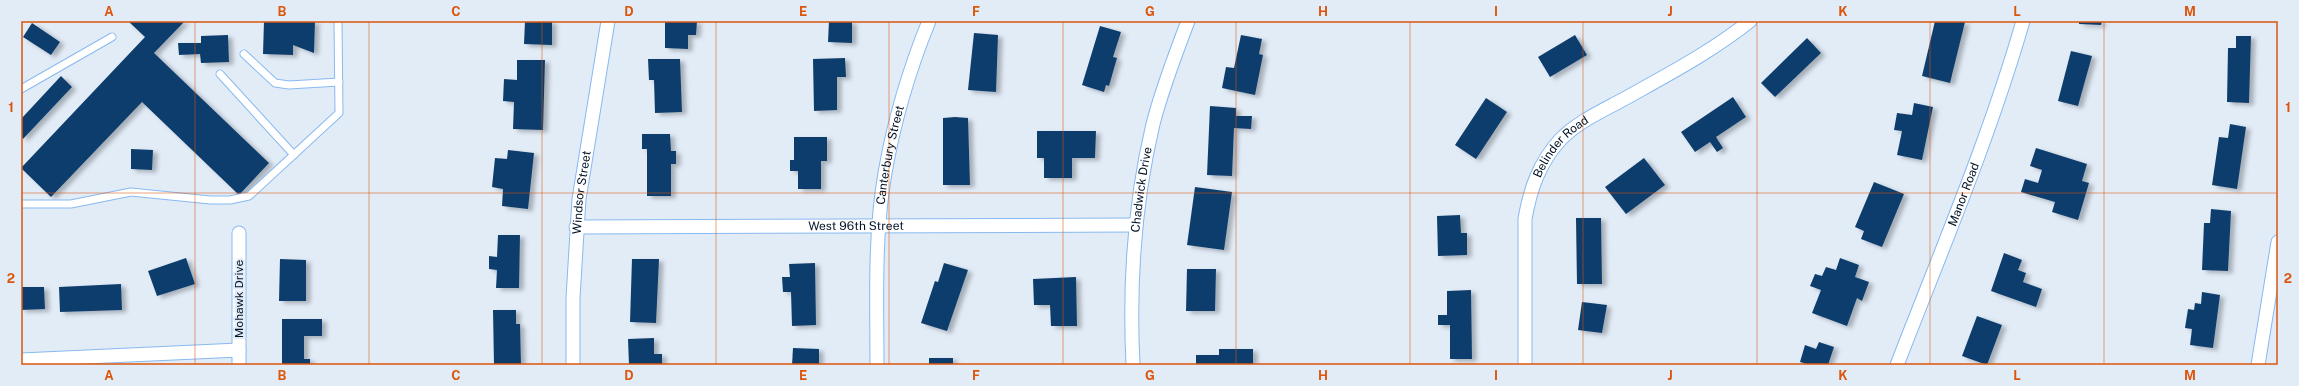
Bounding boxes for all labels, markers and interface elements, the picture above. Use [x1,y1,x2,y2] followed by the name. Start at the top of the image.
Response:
[104,4,114,19] text: A
[278,4,287,19] text: B
[451,4,461,19] text: C
[624,4,634,19] text: D
[799,4,807,19] text: E
[972,4,980,19] text: F
[1145,4,1155,19] text: G
[1318,4,1328,19] text: H
[1494,4,1498,19] text: I
[1667,4,1673,19] text: J
[1838,4,1848,19] text: K
[2013,4,2021,19] text: L
[2184,4,2196,19] text: M
[8,100,14,115] text: 1
[2285,100,2291,115] text: 1
[874,103,907,205] street label: Canterbury Street
[1530,113,1591,180] street label: Belinder Road
[1128,145,1155,233] street label: Chadwick Drive
[570,149,594,235] street label: Windsor Street
[1945,161,1982,228] street label: Manor Road
[808,219,904,233] street label: West 96th Street
[232,260,246,338] street label: Mohawk Drive
[7,271,15,286] text: 2
[2284,271,2292,286] text: 2
[104,368,114,383] text: A
[278,368,287,383] text: B
[451,368,461,383] text: C
[624,368,634,383] text: D
[799,368,807,383] text: E
[972,368,980,383] text: F
[1145,368,1155,383] text: G
[1318,368,1328,383] text: H
[1494,368,1498,383] text: I
[1667,368,1673,383] text: J
[1838,368,1848,383] text: K
[2013,368,2021,383] text: L
[2184,368,2196,383] text: M

